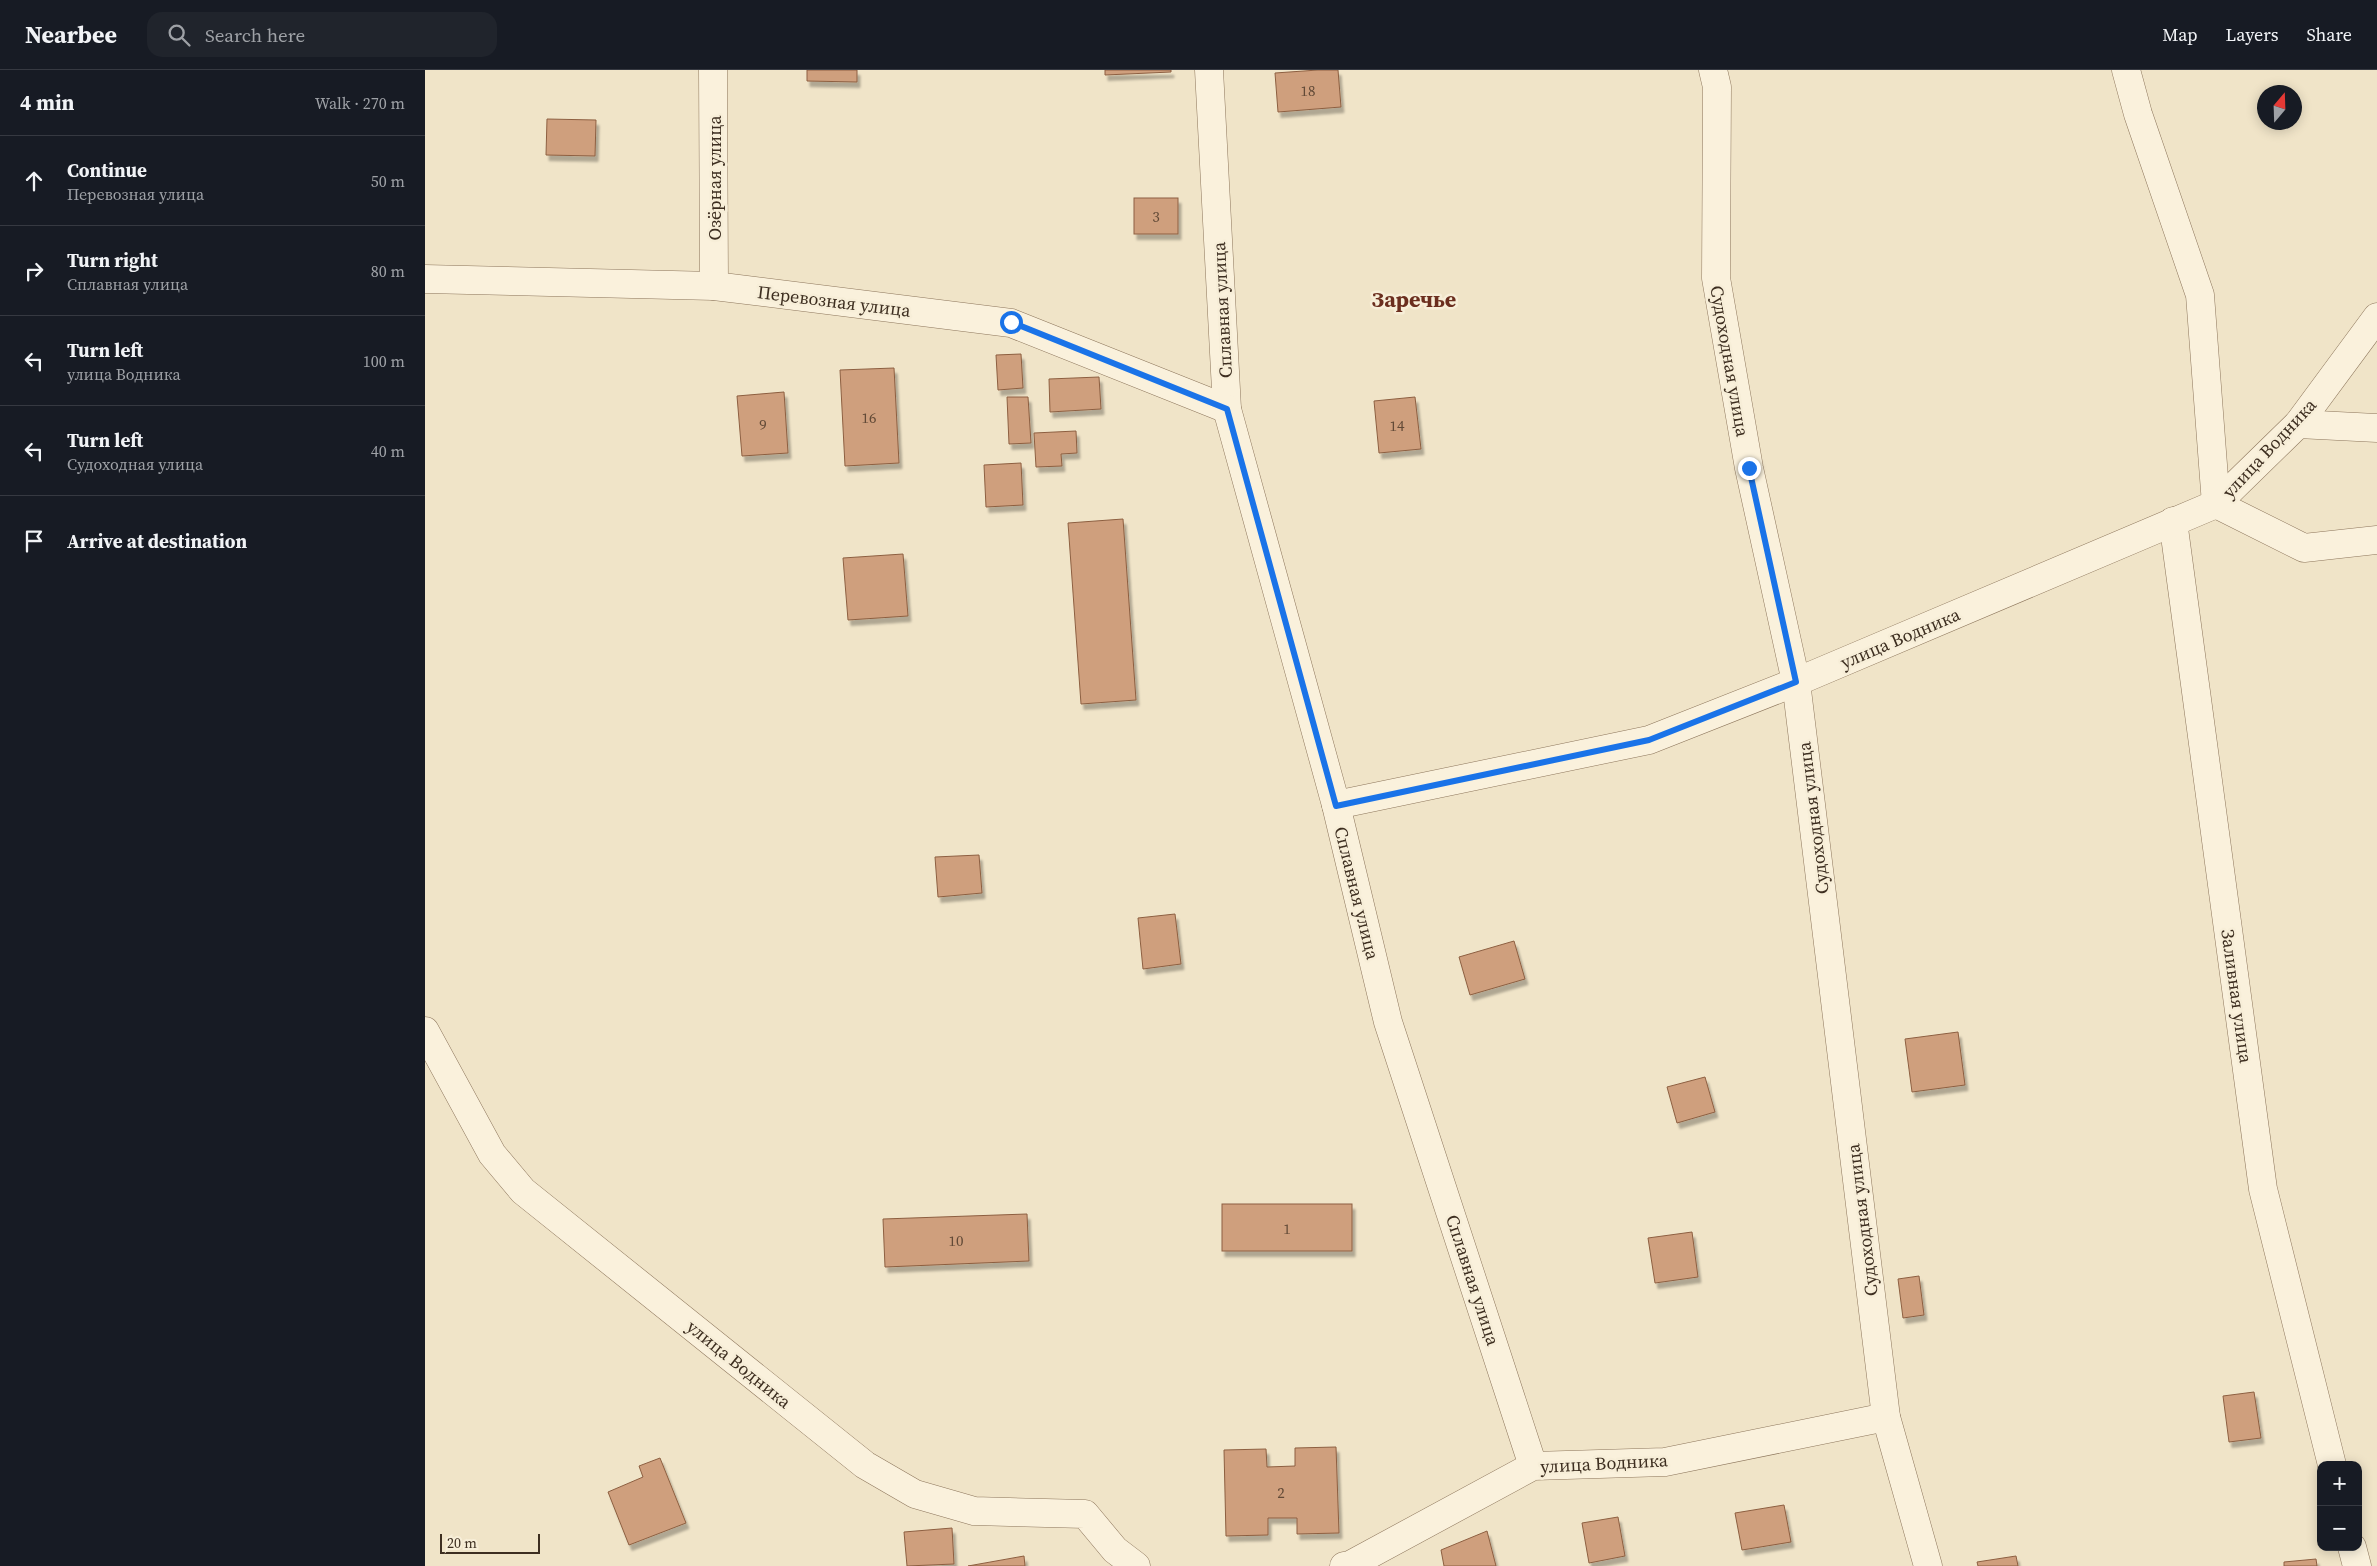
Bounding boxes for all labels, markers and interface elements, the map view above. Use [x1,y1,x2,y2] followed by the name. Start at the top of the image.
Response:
[147,12,497,57] search box
[25,18,117,51] text: Nearbee
[165,21,193,49] icon: search
[205,22,305,48] text: Search here
[2162,22,2197,47] text: Map
[2225,22,2278,47] text: Layers
[2306,22,2352,47] text: Share
[1300,80,1316,101] house number: 18
[2257,85,2302,130] north arrow
[20,88,75,117] text: 4 min
[315,92,405,114] text: Walk · 270 m
[702,115,727,241] street label: Озёрная улица
[67,157,147,183] text: Continue
[20,167,48,195] icon: ahead
[371,170,405,192] text: 50 m
[67,183,204,205] text: Перевозная улица
[1152,206,1160,227] house number: 3
[1206,241,1238,379] street label: Сплавная улица
[67,247,158,273] text: Turn right
[20,257,48,285] icon: right
[371,260,405,282] text: 80 m
[67,273,188,295] text: Сплавная улица
[756,279,913,323] street label: Перевозная улица
[1704,283,1756,439] street label: Судоходная улица
[1372,284,1456,314] district label: Заречье
[1000,311,1023,334] route start
[67,337,143,363] text: Turn left
[20,347,48,375] icon: left
[363,350,405,372] text: 100 m
[67,363,181,385] text: улица Водника
[2216,392,2322,503] street label: улица Водника
[861,407,877,428] house number: 16
[759,414,767,435] house number: 9
[1389,415,1405,436] house number: 14
[67,427,143,453] text: Turn left
[20,437,48,465] icon: left
[371,440,405,462] text: 40 m
[67,453,203,475] text: Судоходная улица
[1738,457,1761,480] route end
[20,527,48,555] icon: arrive
[67,528,247,554] text: Arrive at destination
[1836,601,1964,674] street label: улица Водника
[1791,740,1835,896] street label: Судоходная улица
[1328,824,1386,963] street label: Сплавная улица
[2215,927,2259,1066] street label: Заливная улица
[1840,1142,1884,1298] street label: Судоходная улица
[1440,1211,1506,1349] street label: Сплавная улица
[1283,1218,1291,1239] house number: 1
[948,1230,964,1251] house number: 10
[681,1314,797,1414] street label: улица Водника
[1540,1447,1669,1479] street label: улица Водника
[2317,1461,2362,1551] map controls
[2317,1461,2362,1506] button: +
[1277,1482,1285,1503] house number: 2
[2317,1506,2362,1551] button: −
[440,1531,540,1554] scale bar
[447,1533,477,1553] text: 20 m

